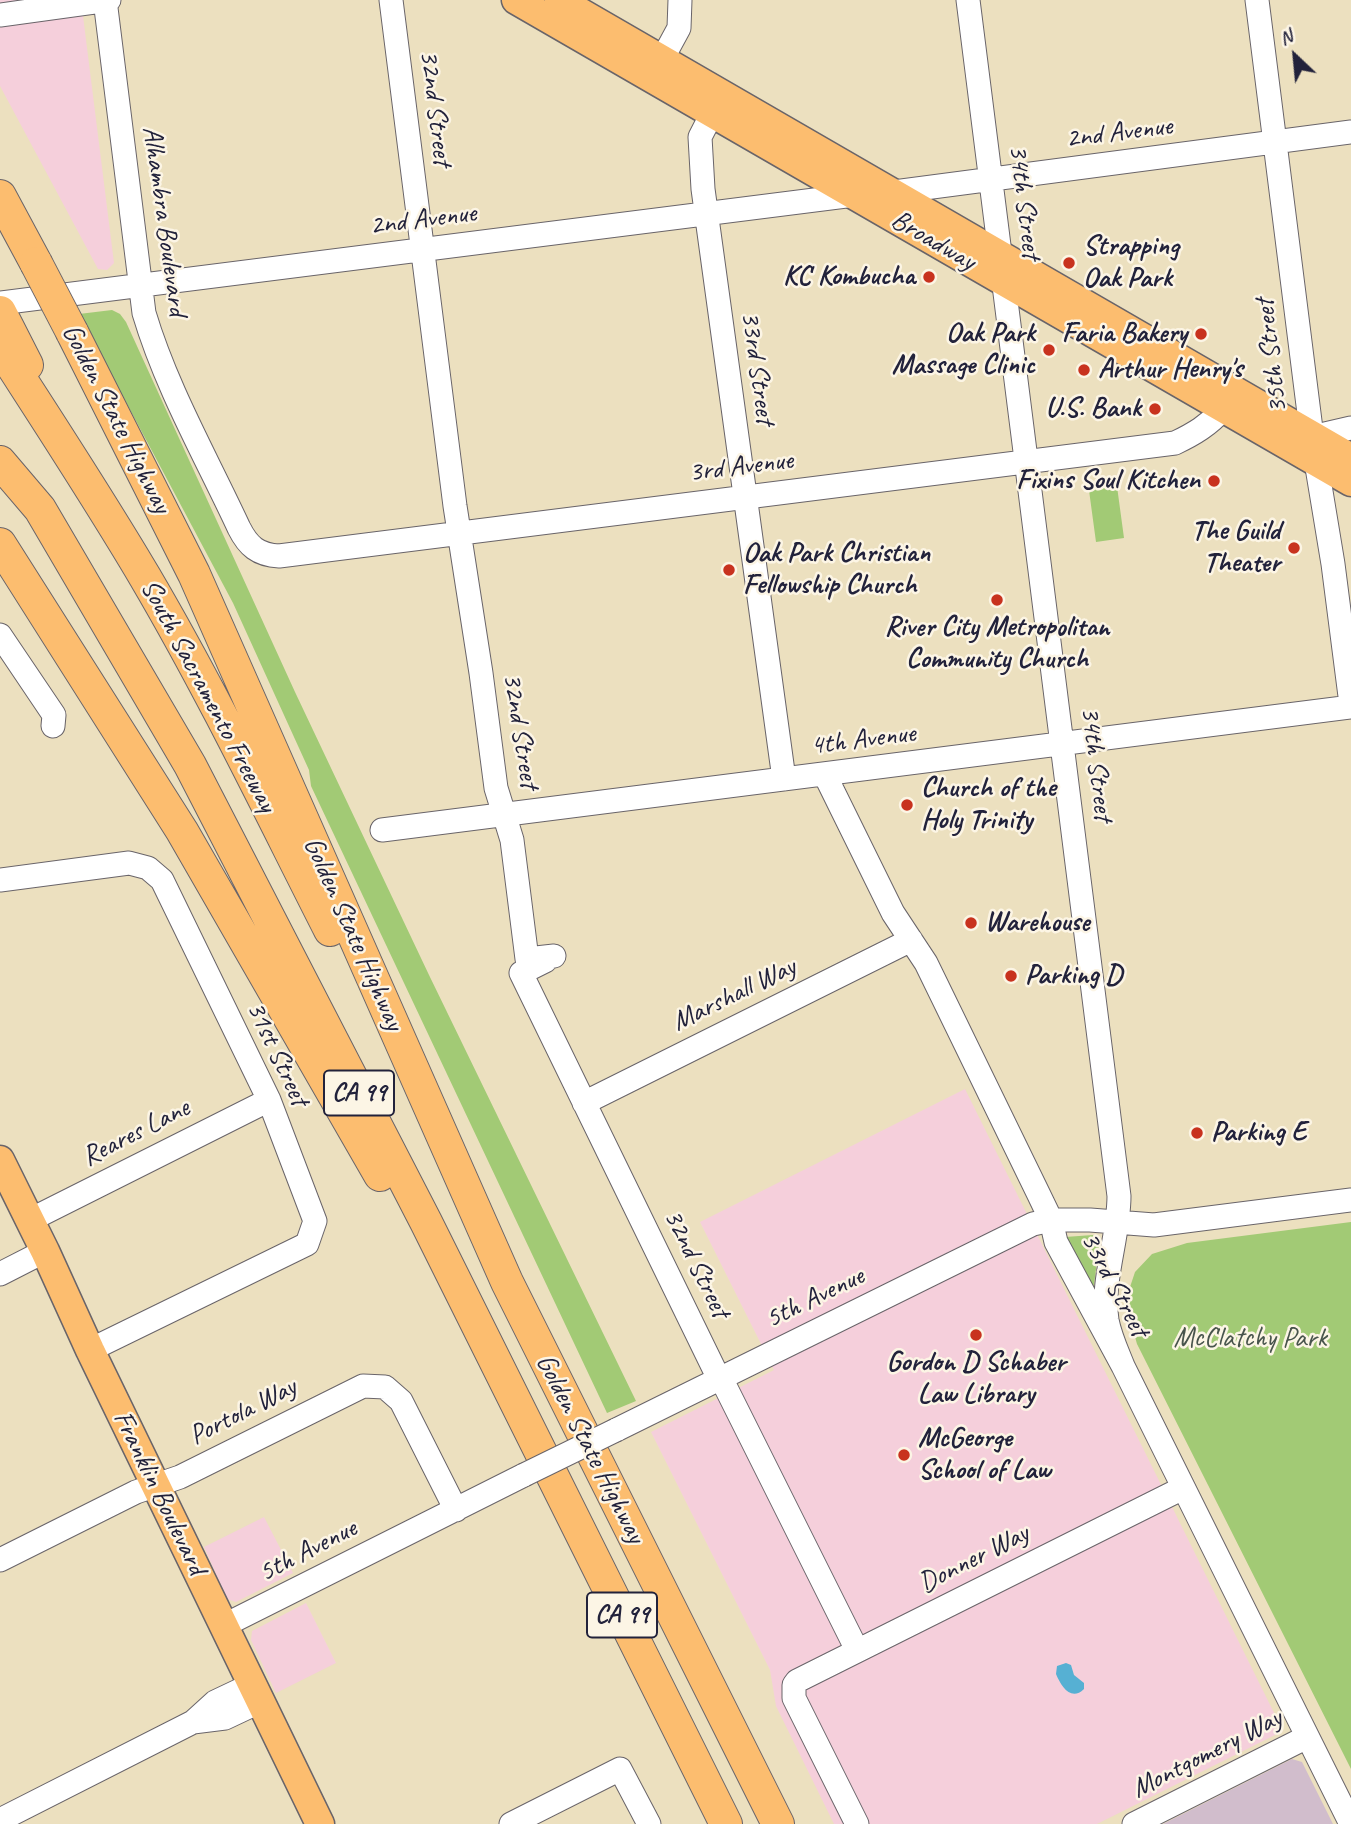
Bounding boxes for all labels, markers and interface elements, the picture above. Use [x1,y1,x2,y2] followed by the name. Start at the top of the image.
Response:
[1260,21,1330,91] north arrow
[1275,24,1296,50] text: N
[411,48,459,168] street label: 32nd Street
[1064,110,1174,156] street label: 2nd Avenue
[134,124,194,318] street label: Alhambra Boulevard
[1000,143,1048,261] street label: 34th Street
[368,197,478,243] street label: 2nd Avenue
[885,203,981,279] street label: Broadway
[1083,230,1179,296] place label: Strapping Oak Park
[1061,255,1077,271] marker: Strapping Oak Park
[783,260,915,294] place label: KC Kombucha
[921,269,937,285] marker: KC Kombucha
[1248,297,1296,415] street label: 35th Street
[732,309,782,427] street label: 33rd Street
[892,317,1035,383] place label: Oak Park Massage Clinic
[1062,317,1187,351] place label: Faria Bakery
[54,319,178,519] street label: Golden State Highway
[1193,326,1209,342] marker: Faria Bakery
[1041,342,1057,358] marker: Oak Park Massage Clinic
[1098,353,1243,387] place label: Arthur Henry's
[1076,362,1092,378] marker: Arthur Henry's
[1045,392,1141,426] place label: U.S. Bank
[1147,401,1163,417] marker: U.S. Bank
[687,444,795,490] street label: 3rd Avenue
[1016,464,1200,498] place label: Fixins Soul Kitchen
[1206,473,1222,489] marker: Fixins Soul Kitchen
[1191,515,1280,581] place label: The Guild Theater
[743,537,930,603] place label: Oak Park Christian Fellowship Church
[1286,540,1302,556] marker: The Guild Theater
[721,562,737,578] marker: Oak Park Christian Fellowship Church
[132,574,284,818] street label: South Sacramento Freeway
[989,592,1005,608] marker: River City Metropolitan Community Church
[885,611,1109,677] place label: River City Metropolitan Community Church
[494,671,546,791] street label: 32nd Street
[1072,705,1120,823] street label: 34th Street
[808,717,918,763] street label: 4th Avenue
[921,772,1056,838] place label: Church of the Holy Trinity
[899,797,915,813] marker: Church of the Holy Trinity
[295,832,411,1036] street label: Golden State Highway
[985,906,1090,940] place label: Warehouse
[963,915,979,931] marker: Warehouse
[667,951,801,1039] street label: Marshall Way
[1025,959,1122,993] place label: Parking D
[1003,968,1019,984] marker: Parking D
[238,996,316,1112] street label: 31st Street
[324,1070,394,1116] road number: CA 99
[76,1092,196,1174] street label: Reares Lane
[1211,1116,1306,1150] place label: Parking E
[1189,1125,1205,1141] marker: Parking E
[655,1204,737,1324] street label: 32nd Street
[1072,1227,1156,1343] street label: 33rd Street
[760,1260,870,1336] street label: 5th Avenue
[1173,1322,1327,1356] park label: McClatchy Park
[968,1327,984,1343] marker: Gordon D Schaber Law Library
[886,1346,1066,1412] place label: Gordon D Schaber Law Library
[528,1349,652,1549] street label: Golden State Highway
[184,1371,302,1453] street label: Portola Way
[105,1406,213,1580] street label: Franklin Boulevard
[918,1422,1050,1488] place label: McGeorge School of Law
[896,1447,912,1463] marker: McGeorge School of Law
[253,1512,363,1590] street label: 5th Avenue
[913,1517,1035,1601] street label: Donner Way
[587,1592,657,1638] road number: CA 99
[1126,1702,1288,1806] street label: Montgomery Way

